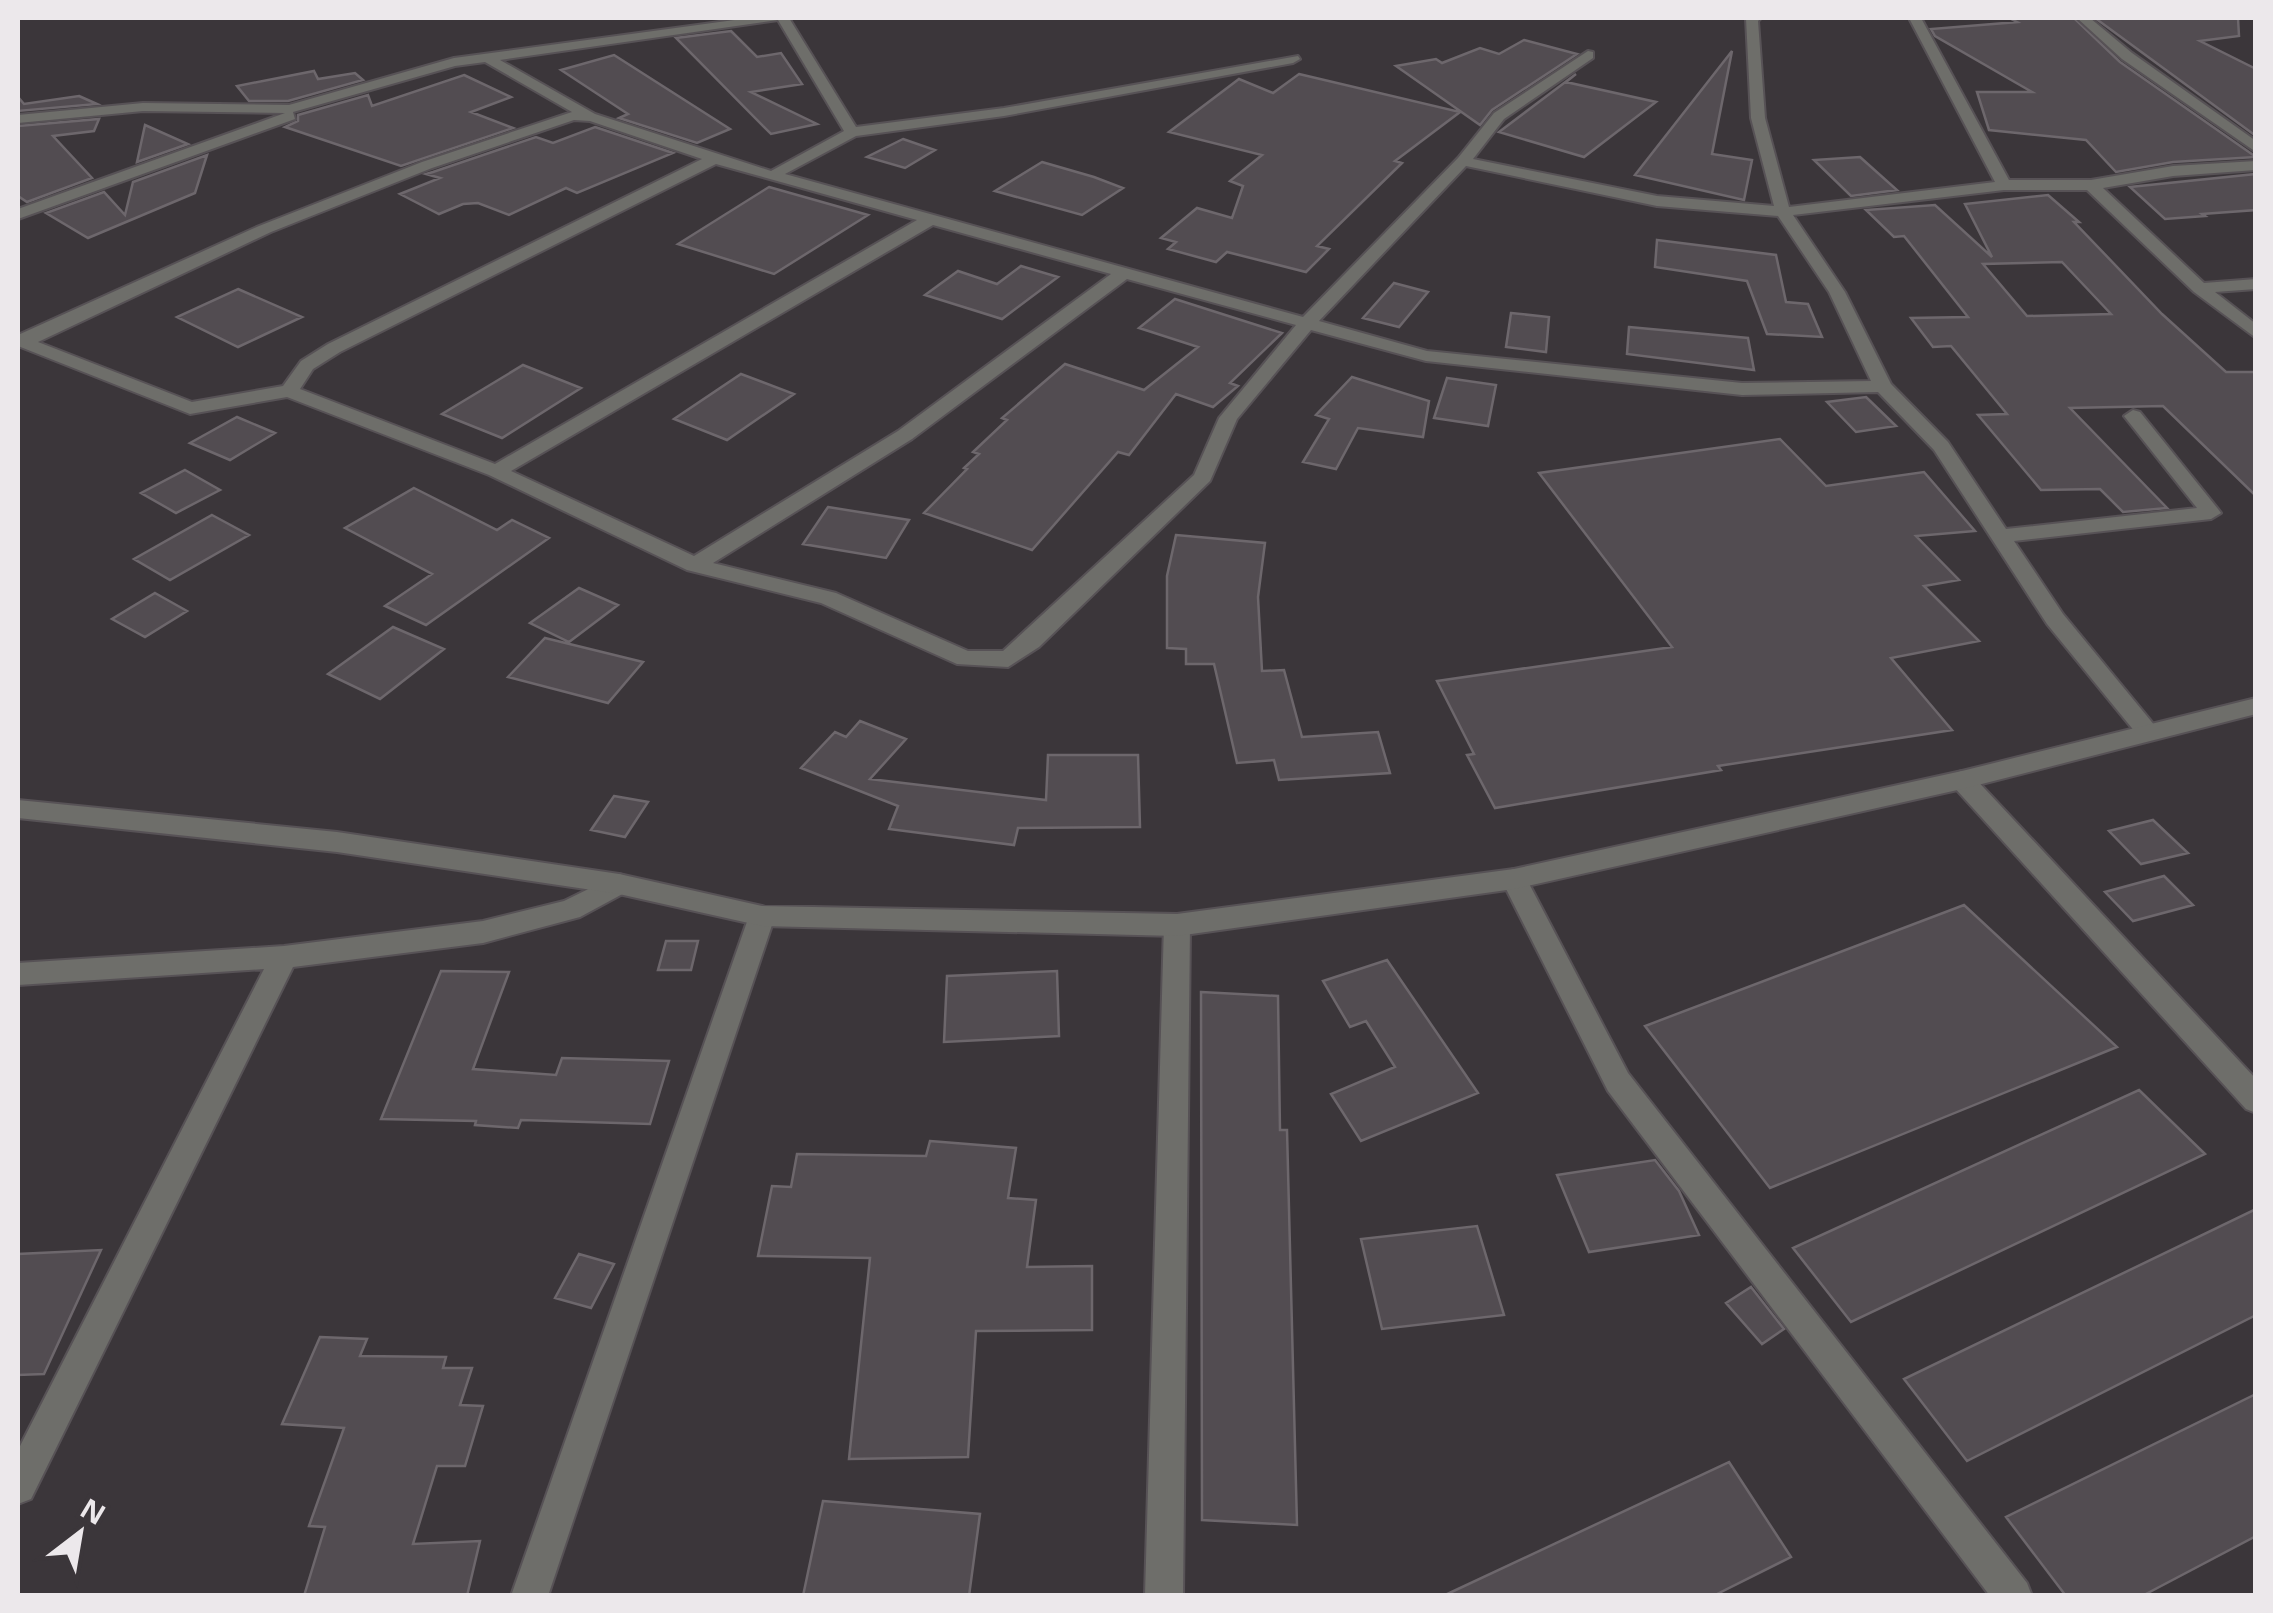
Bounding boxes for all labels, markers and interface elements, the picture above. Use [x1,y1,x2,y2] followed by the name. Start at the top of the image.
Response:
[30,1483,130,1583] north arrow
[74,1489,113,1533] text: N

